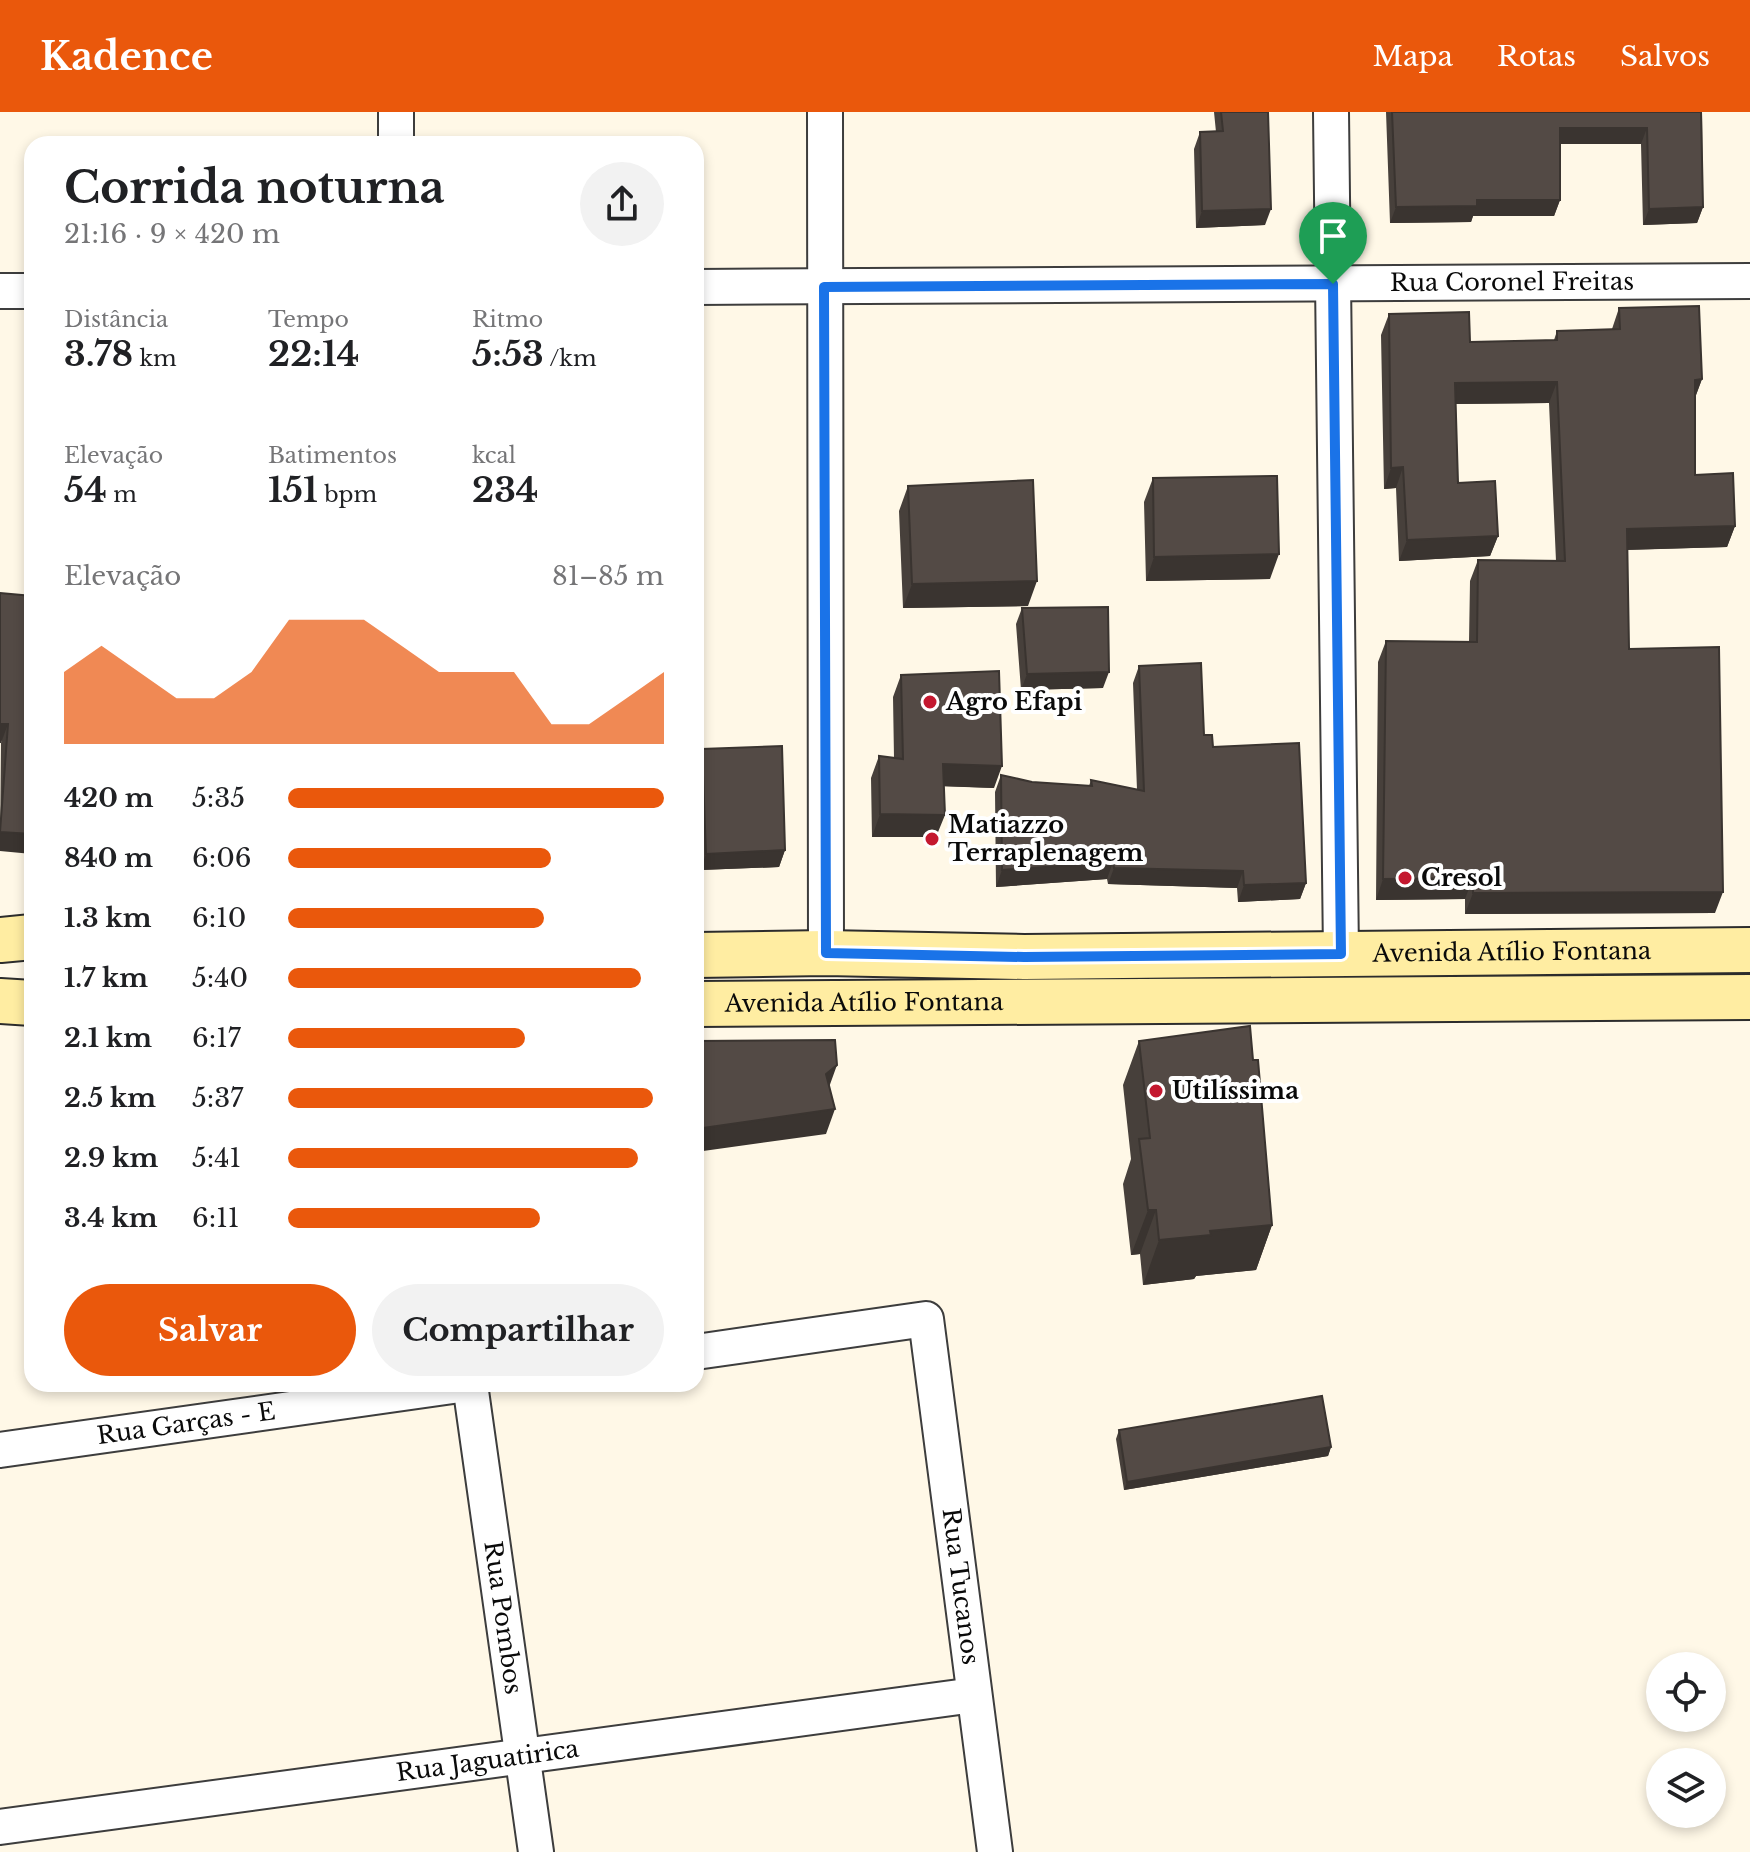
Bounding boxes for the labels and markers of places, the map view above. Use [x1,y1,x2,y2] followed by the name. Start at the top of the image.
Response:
[1299,202,1367,284] pin
[945,687,1083,716] place label: Agro Efapi
[921,693,939,711] marker: Agro Efapi
[948,810,1144,867] place label: Matiazzo Terraplenagem
[923,830,941,848] marker: Matiazzo Terraplenagem
[1421,863,1503,892] place label: Cresol
[1396,869,1414,887] marker: Cresol
[1172,1076,1299,1105] place label: Utilíssima
[1147,1082,1165,1100] marker: Utilíssima

